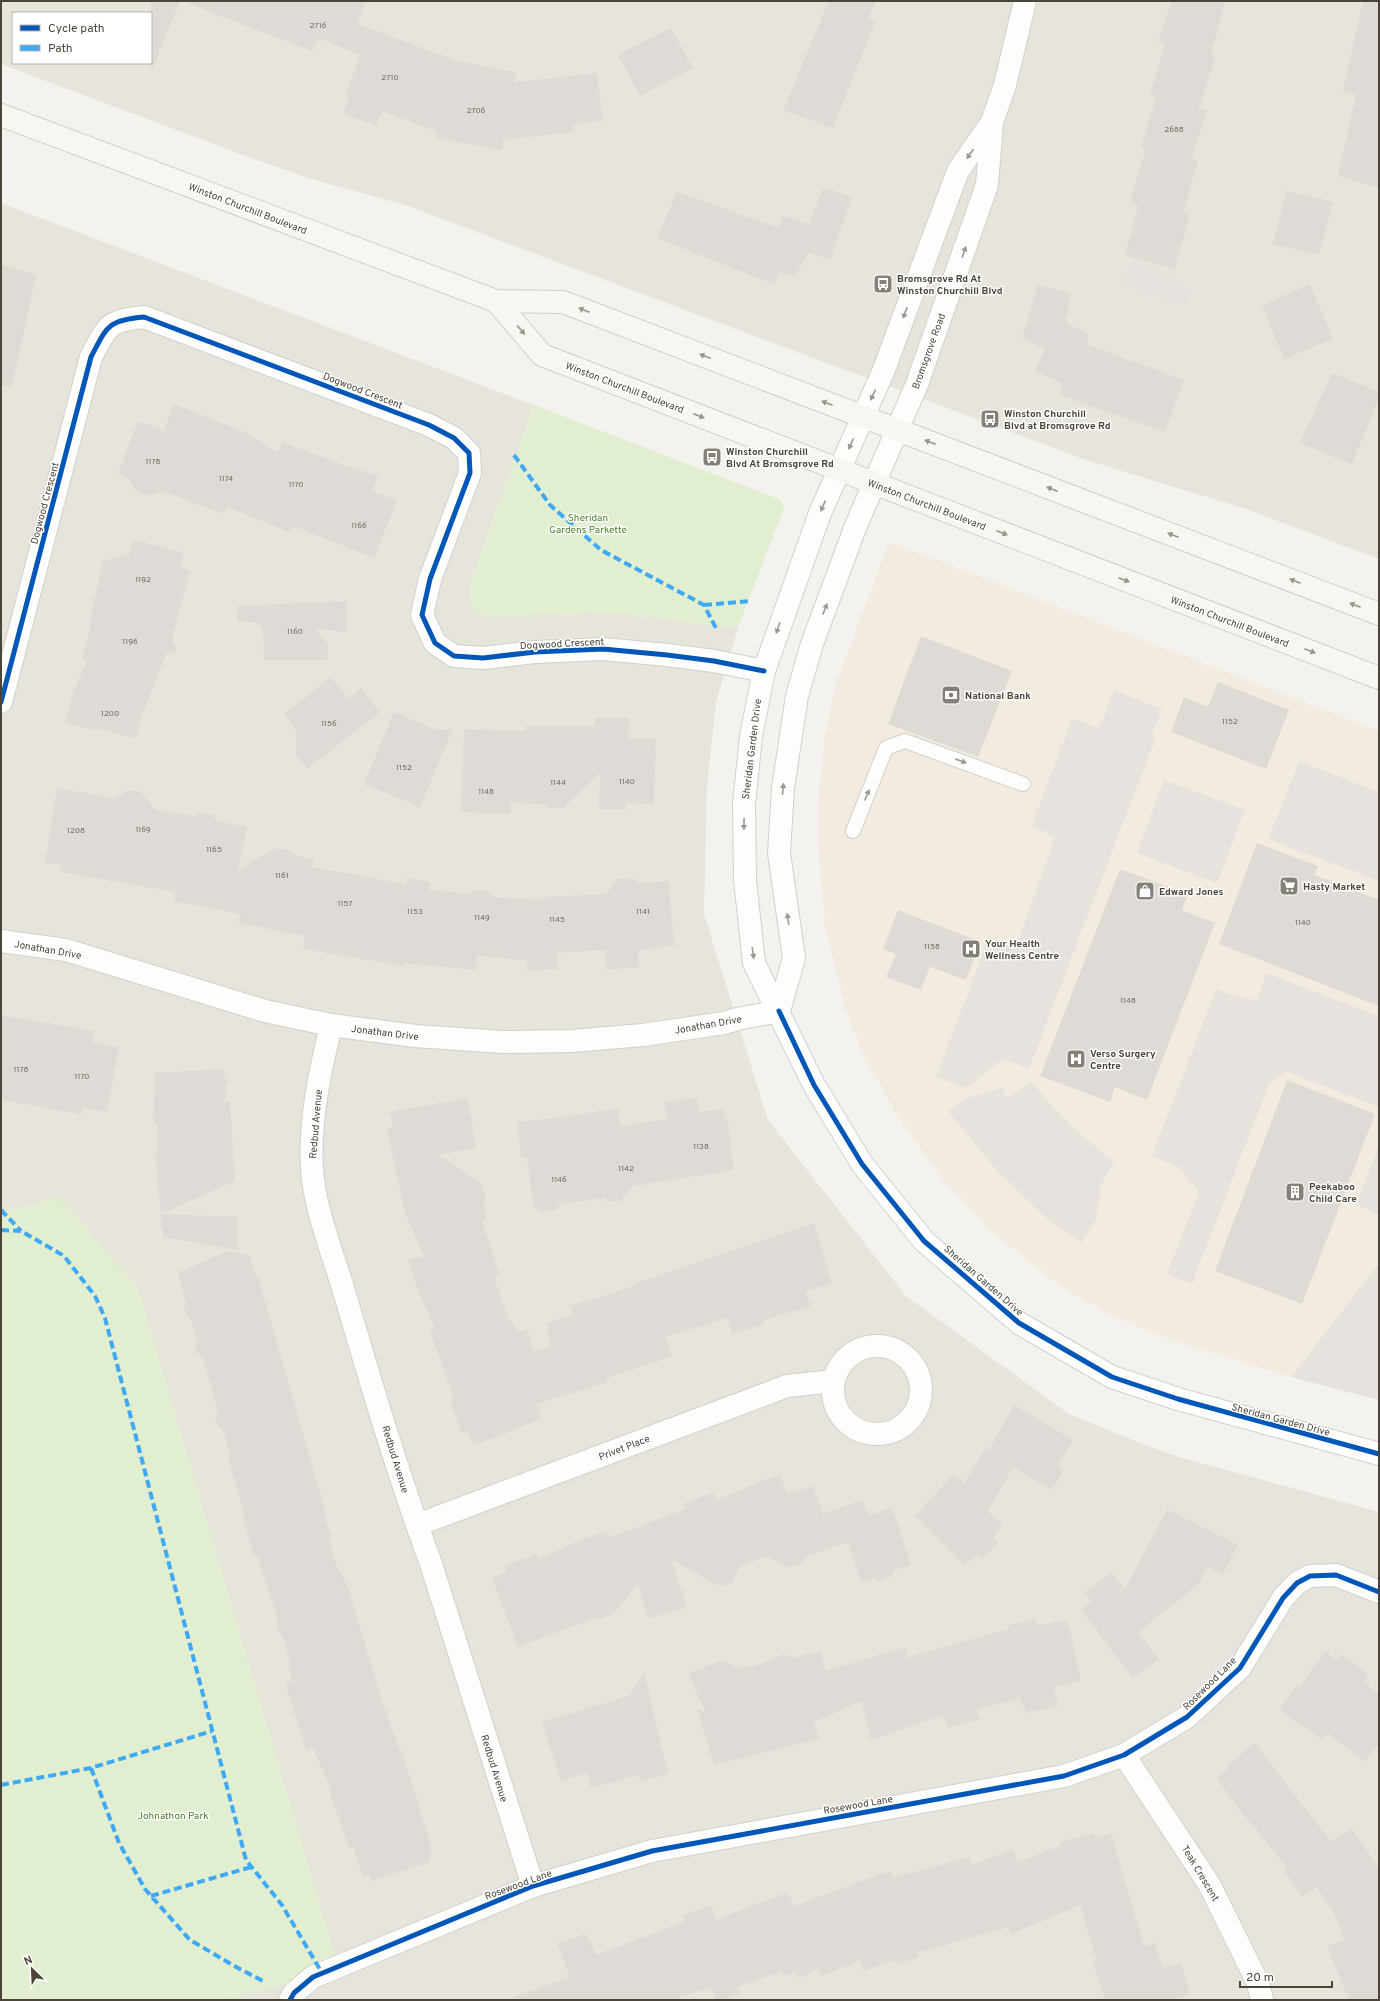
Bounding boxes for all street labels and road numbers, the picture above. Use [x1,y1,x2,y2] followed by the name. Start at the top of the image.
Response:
[186,181,309,238] street label: Winston Churchill Boulevard
[910,312,949,391] street label: Bromsgrove Road
[563,360,686,417] street label: Winston Churchill Boulevard
[321,370,404,413] street label: Dogwood Crescent
[28,461,63,546] street label: Dogwood Crescent
[865,477,988,534] street label: Winston Churchill Boulevard
[1168,594,1291,651] street label: Winston Churchill Boulevard
[520,636,605,653] street label: Dogwood Crescent
[740,698,765,800] street label: Sheridan Garden Drive
[13,938,82,963] street label: Jonathan Drive
[674,1013,743,1038] street label: Jonathan Drive
[350,1023,419,1044] street label: Jonathan Drive
[307,1089,326,1159] street label: Redbud Avenue
[941,1243,1026,1319] street label: Sheridan Garden Drive
[1230,1401,1331,1440] street label: Sheridan Garden Drive
[378,1424,411,1495] street label: Redbud Avenue
[597,1433,652,1464] street label: Privet Place
[1181,1655,1240,1714] street label: Rosewood Lane
[477,1733,510,1804] street label: Redbud Avenue
[822,1793,894,1818] street label: Rosewood Lane
[1178,1843,1222,1904] street label: Teak Crescent
[483,1867,554,1904] street label: Rosewood Lane

